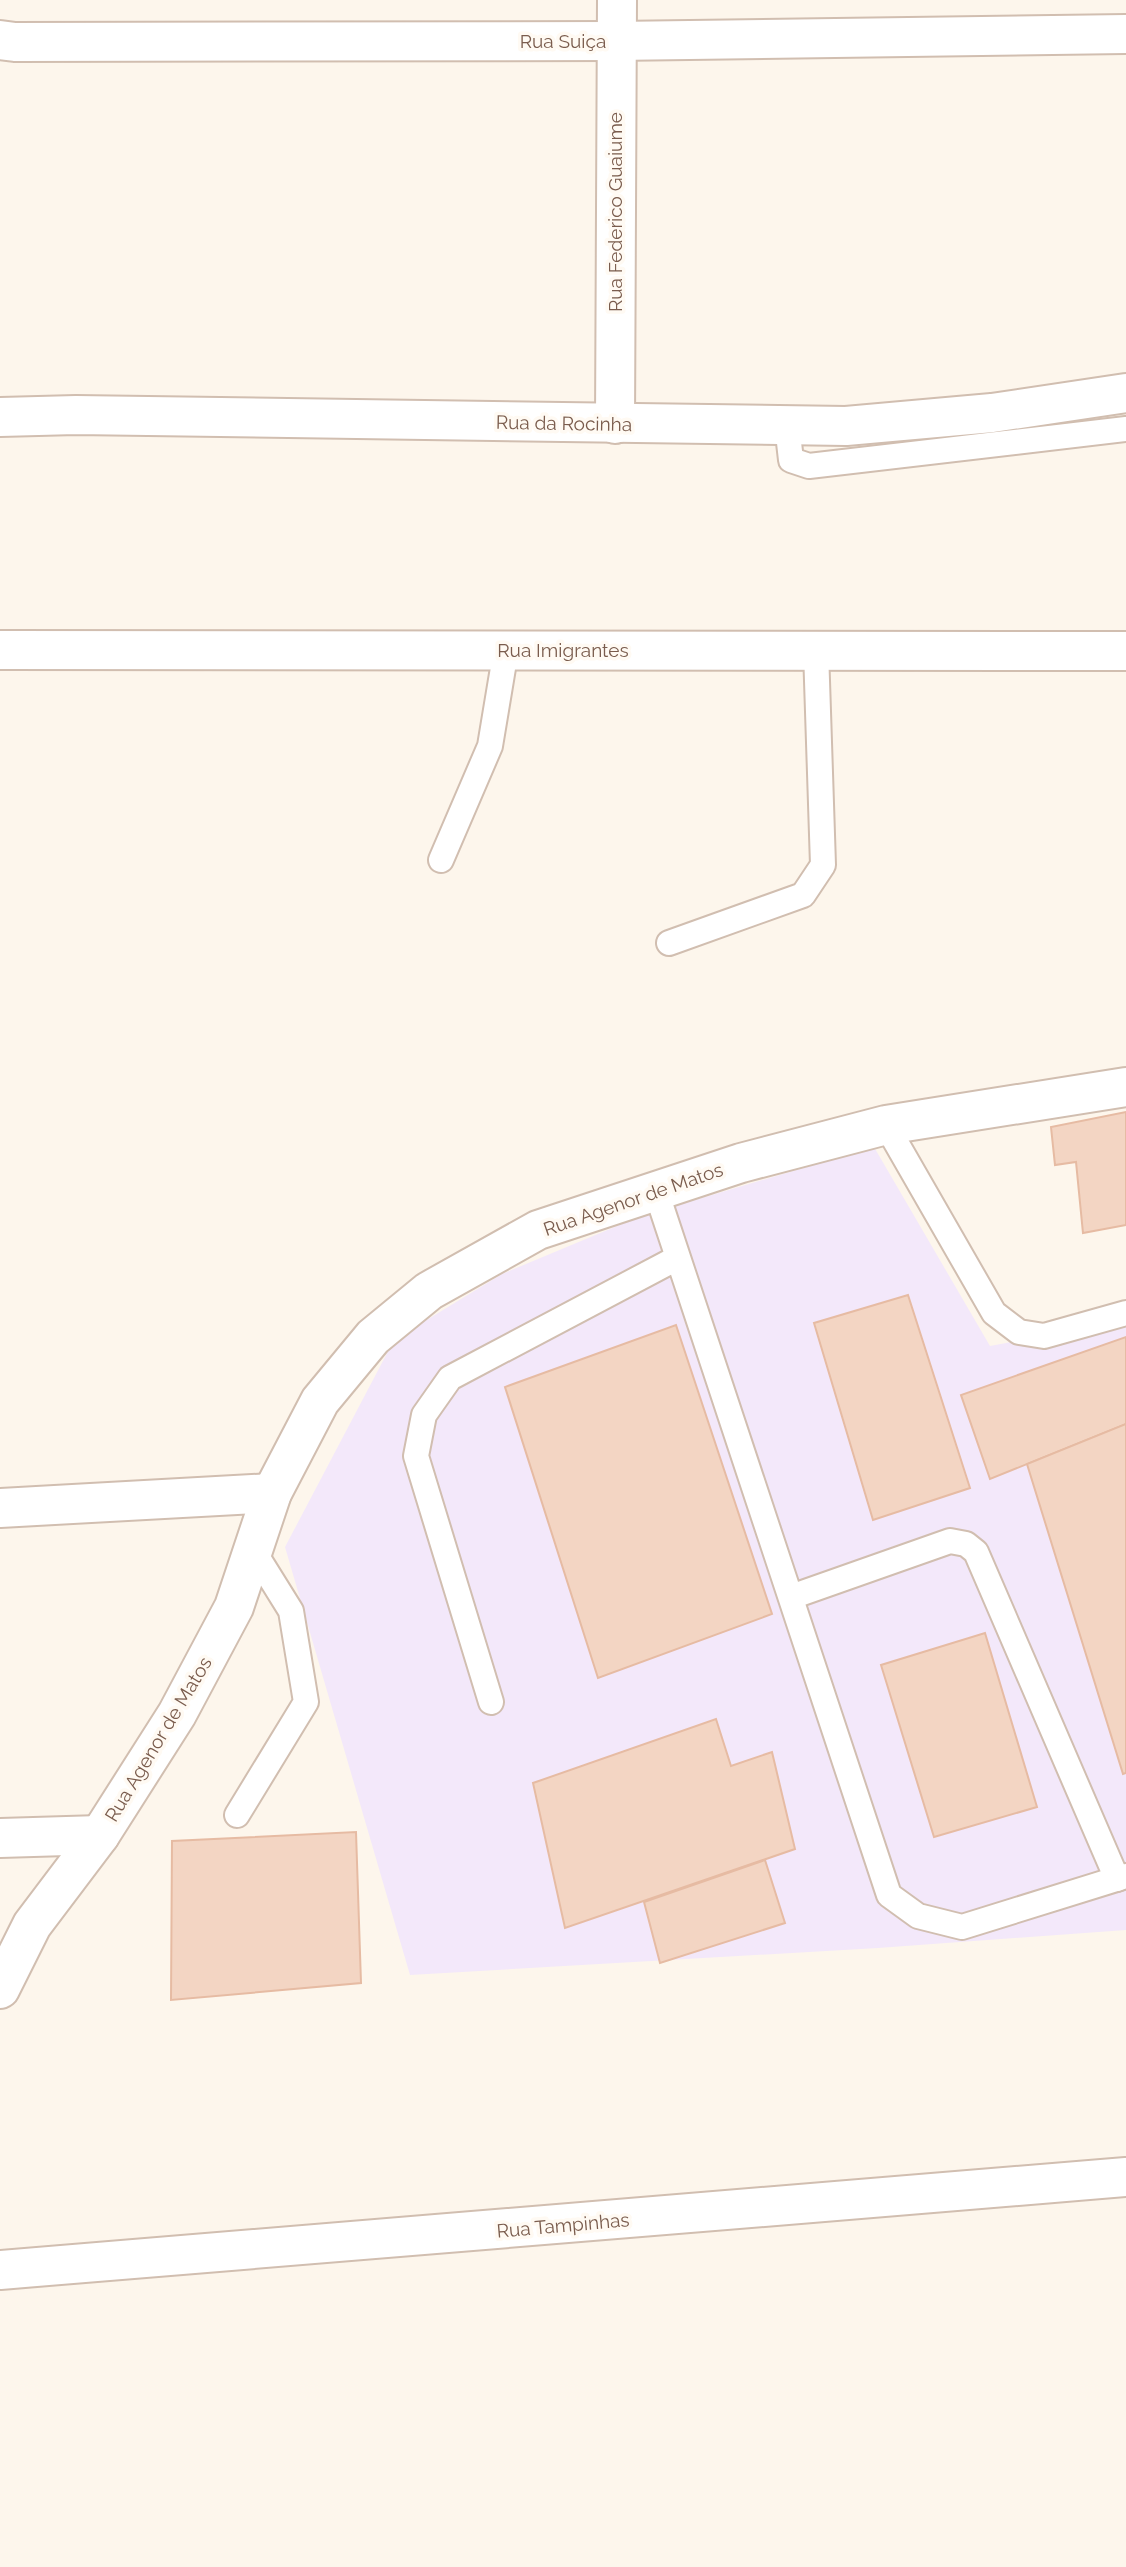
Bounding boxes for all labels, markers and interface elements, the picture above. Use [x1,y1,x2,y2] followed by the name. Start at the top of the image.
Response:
[520,30,606,52] street label: Rua Suiça
[604,112,626,312] street label: Rua Federico Guaiume
[496,411,632,435] street label: Rua da Rocinha
[497,639,629,661] street label: Rua Imigrantes
[540,1158,726,1240] street label: Rua Agenor de Matos
[100,1653,216,1825] street label: Rua Agenor de Matos
[496,2208,630,2242] street label: Rua Tampinhas

